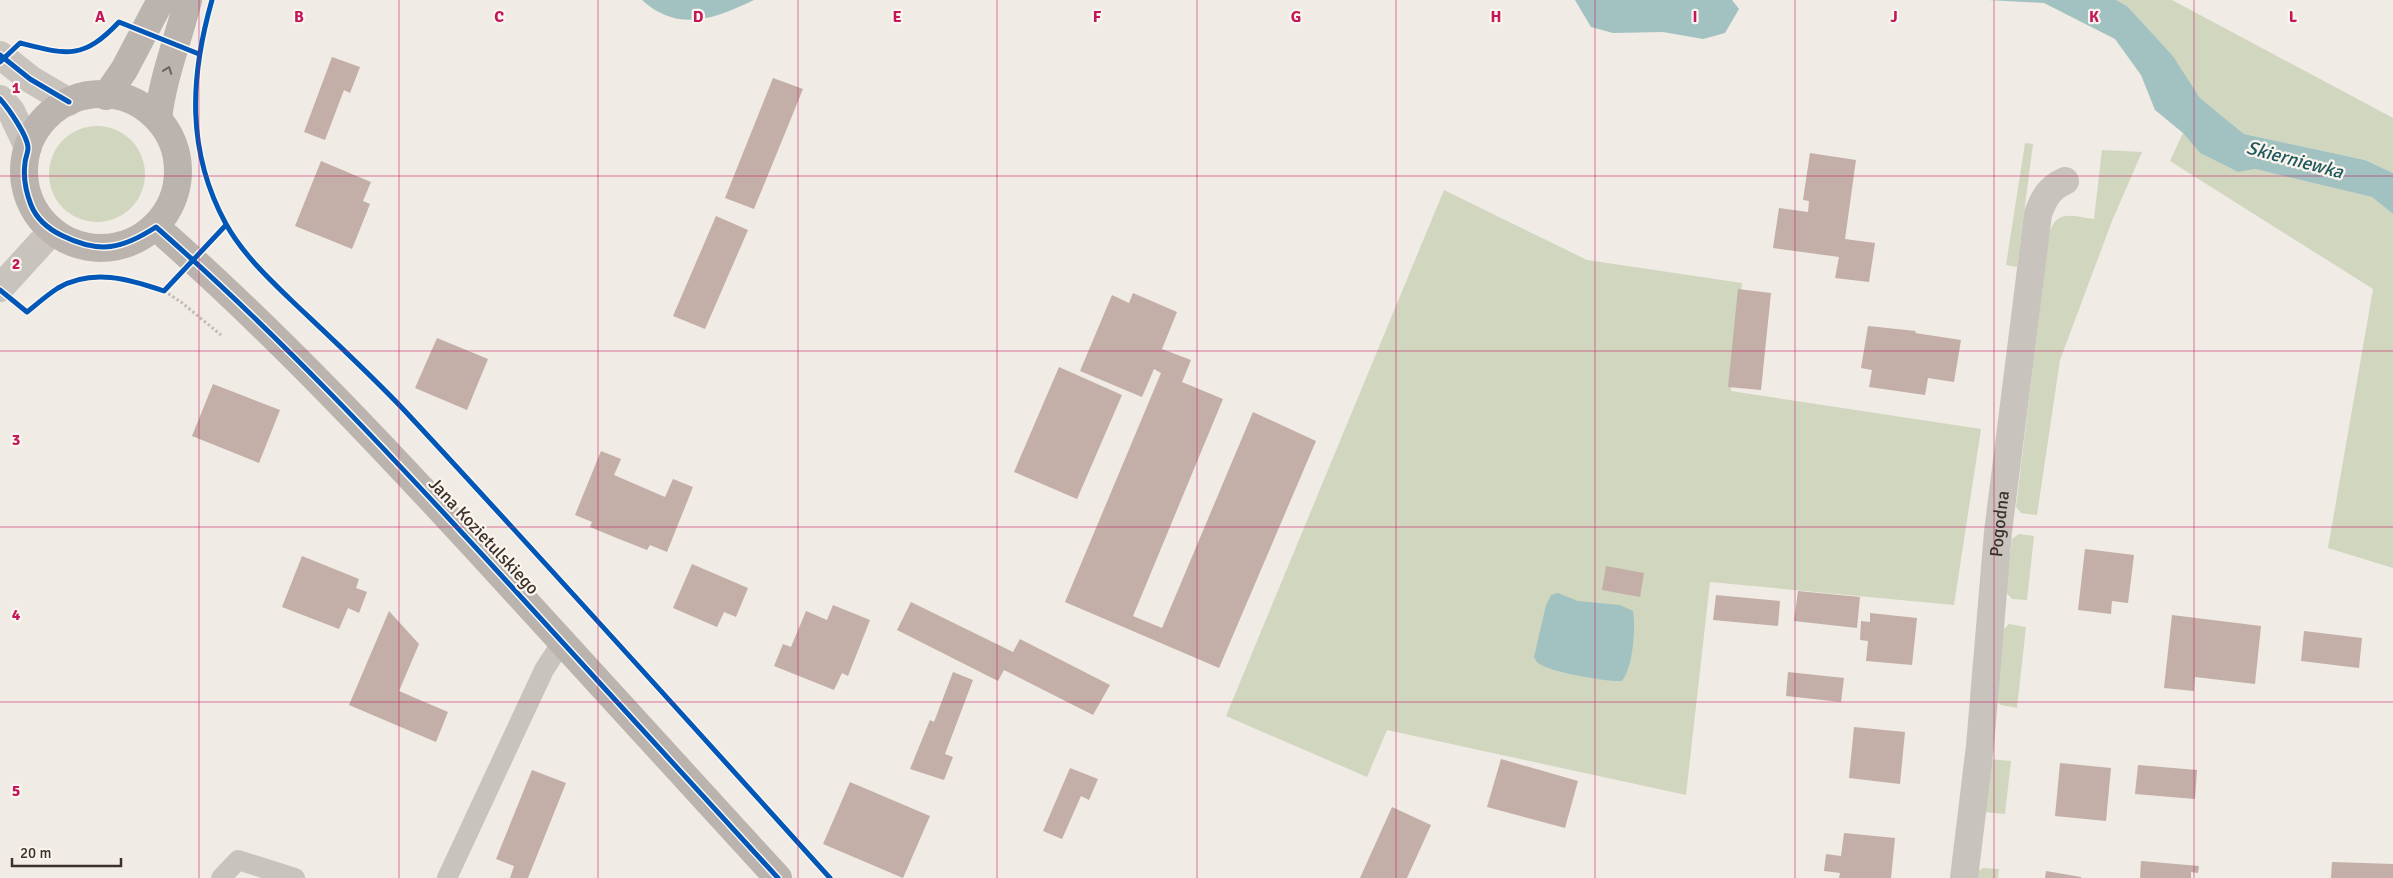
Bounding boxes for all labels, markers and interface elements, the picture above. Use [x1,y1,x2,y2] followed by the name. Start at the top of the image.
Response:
[95,7,106,27] text: A
[294,7,304,27] text: B
[494,7,504,27] text: C
[693,7,704,27] text: D
[892,7,902,27] text: E
[1093,7,1102,27] text: F
[1291,7,1301,27] text: G
[1491,7,1501,27] text: H
[1692,7,1698,27] text: I
[1890,7,1898,27] text: J
[2089,7,2099,27] text: K
[2289,7,2298,27] text: L
[162,66,172,75] one-way arrow
[12,78,21,98] text: 1
[2244,136,2347,185] water label: Skierniewka
[12,254,20,274] text: 2
[12,430,20,450] text: 3
[424,473,544,599] street label: Jana Kozietulskiego
[1985,489,2014,558] street label: Pogodna
[12,605,21,625] text: 4
[12,781,20,801] text: 5
[12,836,121,868] scale bar
[20,844,51,862] text: 20 m

